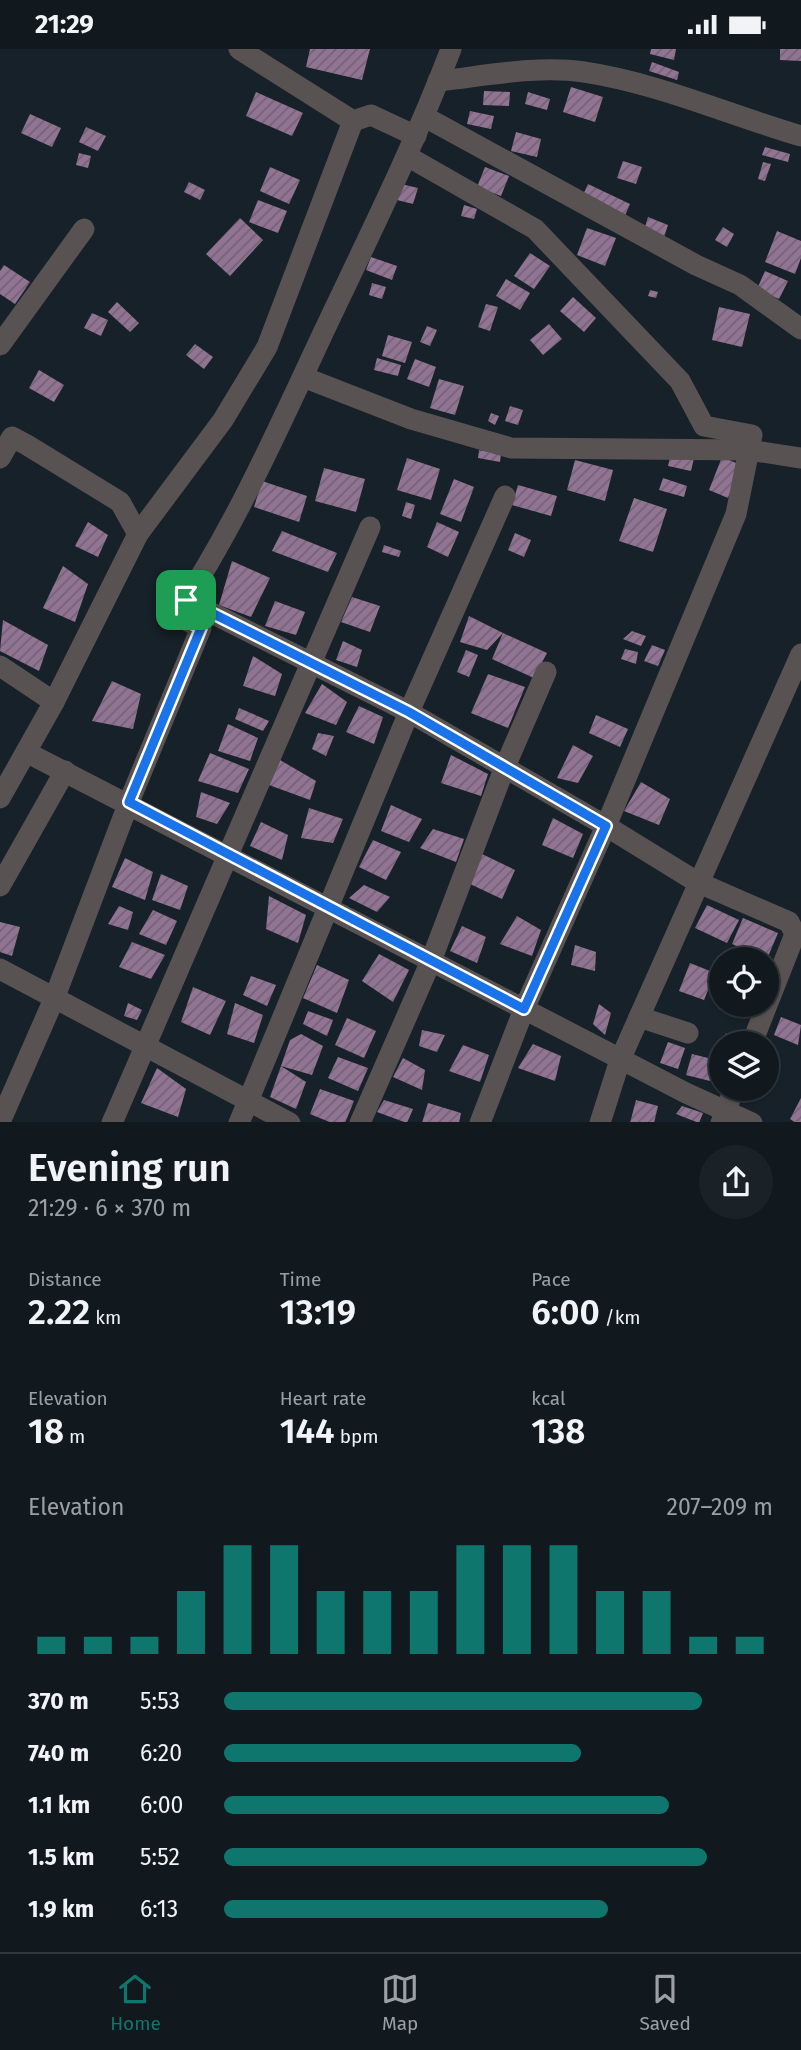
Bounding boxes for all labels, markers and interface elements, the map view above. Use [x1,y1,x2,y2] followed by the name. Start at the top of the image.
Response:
[35,9,94,40] text: 21:29
[156,570,216,630] pin
[167,581,205,619] icon: arrive
[709,947,779,1101] map controls
[709,947,779,1017] button: locate
[709,1031,779,1101] button: layers
[28,1145,231,1191] text: Evening run
[699,1145,773,1219] button: share
[28,1194,191,1222] text: 21:29 · 6 × 370 m
[28,1268,102,1291] text: Distance
[280,1268,321,1291] text: Time
[531,1268,571,1291] text: Pace
[28,1291,90,1333] text: 2.22
[280,1291,356,1333] text: 13:19
[531,1291,600,1333] text: 6:00
[90,1306,121,1329] text: km
[600,1306,641,1329] text: /km
[28,1387,108,1410] text: Elevation
[280,1387,366,1410] text: Heart rate
[531,1387,566,1410] text: kcal
[28,1410,64,1452] text: 18
[280,1410,335,1452] text: 144
[531,1410,585,1452] text: 138
[64,1425,85,1448] text: m
[335,1425,379,1448] text: bpm
[28,1493,124,1521] text: Elevation
[667,1493,773,1521] text: 207–209 m
[28,1687,89,1715] text: 370 m
[140,1687,180,1715] text: 5:53
[28,1739,89,1767] text: 740 m
[140,1739,182,1767] text: 6:20
[28,1791,90,1819] text: 1.1 km
[140,1791,183,1819] text: 6:00
[28,1843,94,1871] text: 1.5 km
[140,1843,180,1871] text: 5:52
[28,1895,94,1923] text: 1.9 km
[140,1895,178,1923] text: 6:13
[110,1970,161,2035] tab: Home
[381,1970,419,2035] tab: Map
[639,1970,691,2035] tab: Saved

